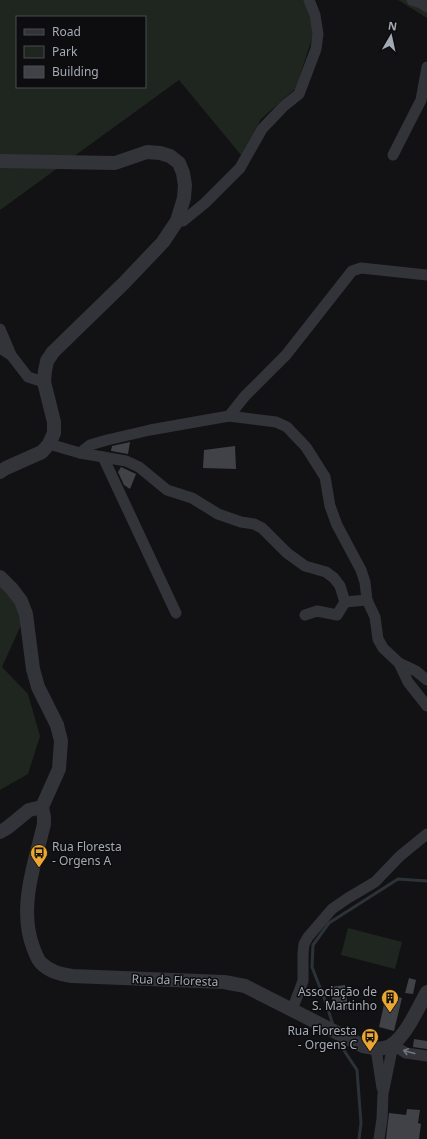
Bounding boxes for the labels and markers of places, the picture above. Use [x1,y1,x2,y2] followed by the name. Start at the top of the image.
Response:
[52,838,122,869] place label: Rua Floresta - Orgens A
[29,843,49,868] bus stop icon: Rua Floresta - Orgens A
[298,983,377,1014] place label: Associação de S. Martinho
[380,988,400,1013] building icon: Associação de S. Martinho
[287,1022,357,1053] place label: Rua Floresta - Orgens C
[360,1027,380,1052] bus stop icon: Rua Floresta - Orgens C

